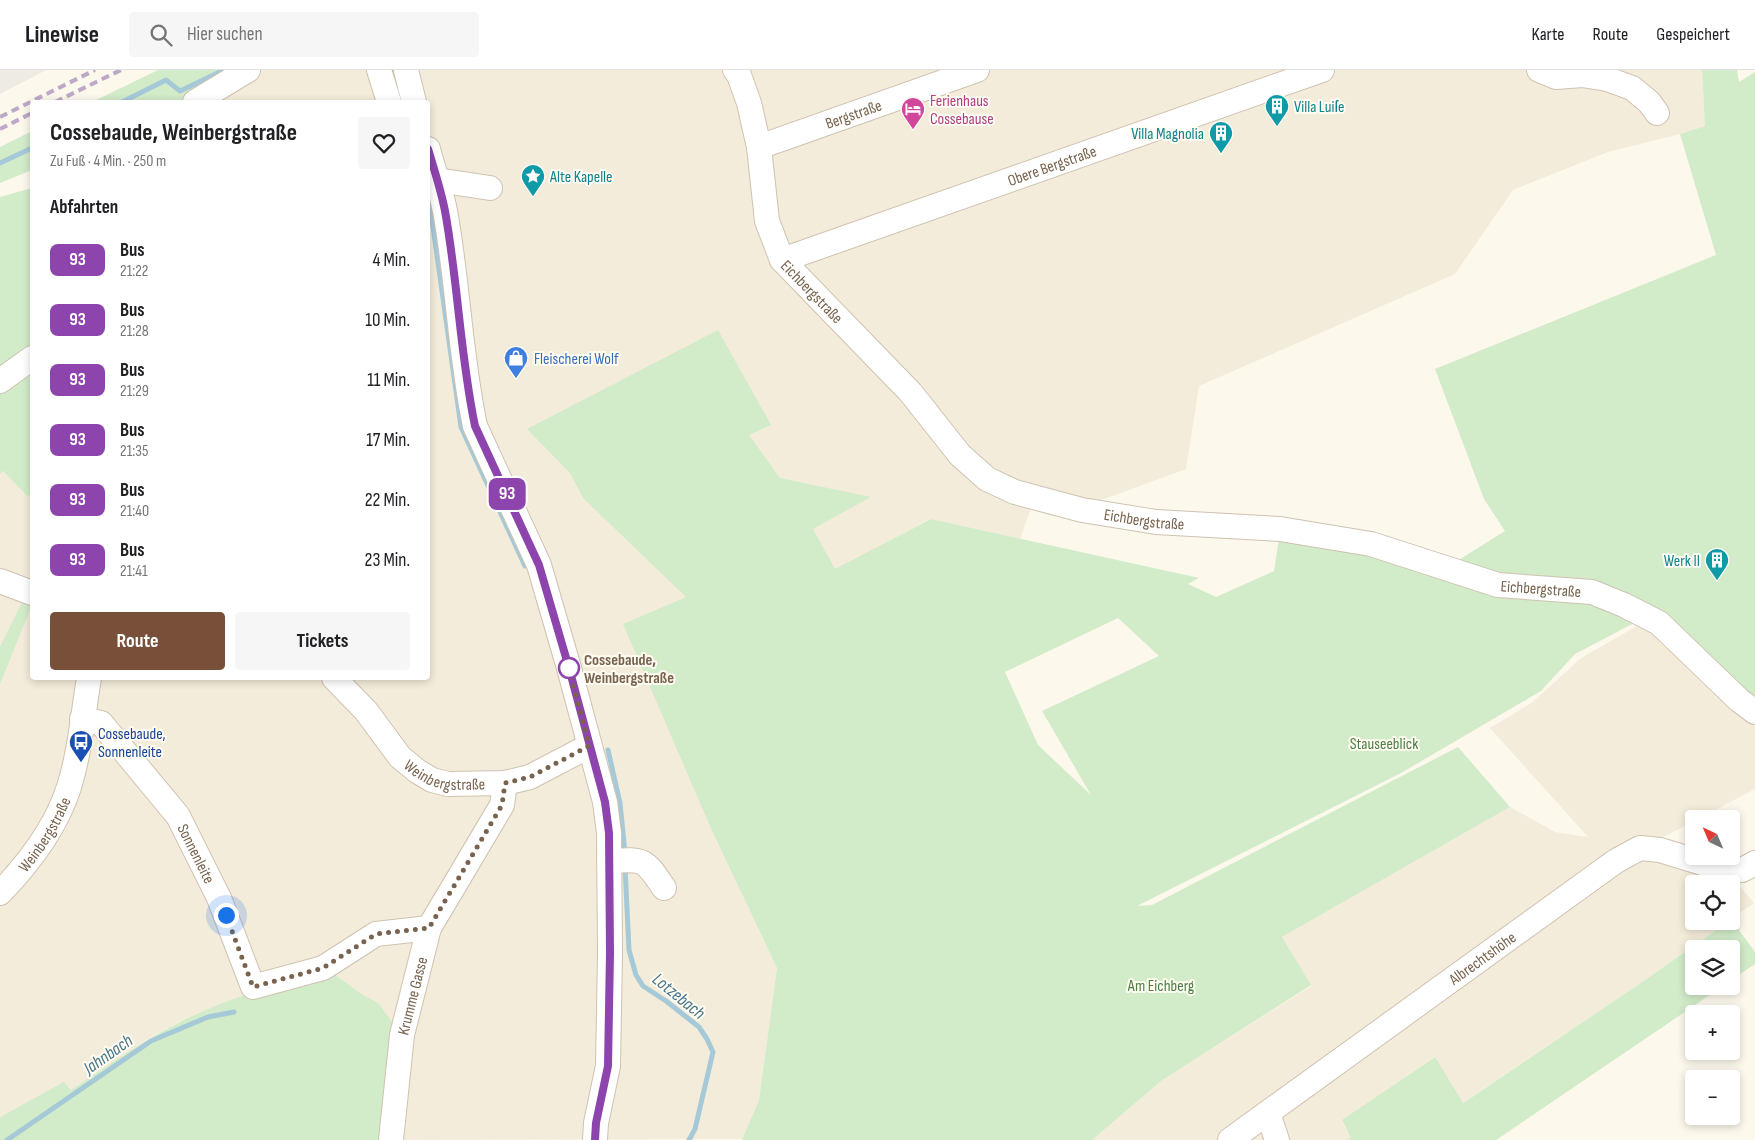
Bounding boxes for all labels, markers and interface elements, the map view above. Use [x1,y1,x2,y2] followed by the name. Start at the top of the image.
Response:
[129,12,479,57] search box
[25,20,99,49] text: Linewise
[147,21,175,49] icon: search
[187,23,263,46] text: Hier suchen
[1532,24,1565,45] text: Karte
[1593,24,1628,45] text: Route
[1656,24,1730,45] text: Gespeichert
[930,92,994,129] place label: Ferienhaus Cossebause
[1264,93,1290,127] building icon: Villa Luiſe
[823,96,885,134] street label: Bergstraße
[900,96,926,130] hotel icon: Ferienhaus Cossebause
[1294,98,1344,117] place label: Villa Luiſe
[358,117,410,169] button: heart
[50,118,297,147] text: Cossebaude, Weinbergstraße
[1208,120,1234,154] building icon: Villa Magnolia
[1131,125,1204,144] place label: Villa Magnolia
[1005,142,1099,191] street label: Obere Bergstraße
[50,152,166,171] text: Zu Fuß · 4 Min. · 250 m
[520,163,546,197] place icon: Alte Kapelle
[549,168,613,187] place label: Alte Kapelle
[50,196,118,219] text: Abfahrten
[120,239,145,262] text: Bus
[69,249,86,270] text: 93
[372,249,410,272] text: 4 Min.
[776,257,846,328] street label: Eichbergstraße
[120,262,148,281] text: 21:22
[120,299,145,322] text: Bus
[69,309,86,330] text: 93
[365,309,410,332] text: 10 Min.
[120,322,149,341] text: 21:28
[503,345,529,379] shop icon: Fleischerei Wolf
[534,350,619,369] place label: Fleischerei Wolf
[120,359,145,382] text: Bus
[69,369,86,390] text: 93
[367,369,410,392] text: 11 Min.
[120,382,149,401] text: 21:29
[120,419,145,442] text: Bus
[69,429,86,450] text: 93
[366,429,410,452] text: 17 Min.
[120,442,148,461] text: 21:35
[484,478,530,510] line badge: 93
[120,479,145,502] text: Bus
[499,483,515,504] text: 93
[69,489,86,510] text: 93
[365,489,410,512] text: 22 Min.
[120,502,149,521] text: 21:40
[1102,506,1185,535] street label: Eichbergstraße
[120,539,145,562] text: Bus
[1704,547,1730,581] building icon: Werk II
[69,549,86,570] text: 93
[365,549,410,572] text: 23 Min.
[1664,552,1700,571] place label: Werk II
[120,562,148,581] text: 21:41
[1500,577,1582,602] street label: Eichbergstraße
[50,612,225,670] button: Route
[235,612,410,670] button: Tickets
[584,651,674,688] place label: Cossebaude, Weinbergstraße
[558,657,580,679] marker: Cossebaude, Weinbergstraße
[98,725,166,762] place label: Cossebaude, Sonnenleite
[68,729,94,763] bus stop icon: Cossebaude, Sonnenleite
[1350,735,1418,754] park label: Stauseeblick
[400,756,485,795] street label: Weinbergstraße
[15,795,75,876] street label: Weinbergstraße
[1685,810,1740,865] north arrow
[1685,810,1740,1125] map controls
[173,821,218,887] street label: Sonnenleite
[1685,875,1740,930] button: locate
[214,903,239,928] your location
[1445,928,1520,990] street label: Albrechtshöhe
[1685,940,1740,995] button: layers
[394,955,432,1037] street label: Krumme Gasse
[648,969,710,1024] water label: Lotzebach
[1127,977,1194,996] park label: Am Eichberg
[1685,1005,1740,1060] button: +
[79,1030,137,1079] water label: Jahnbach
[1685,1070,1740,1125] button: −

